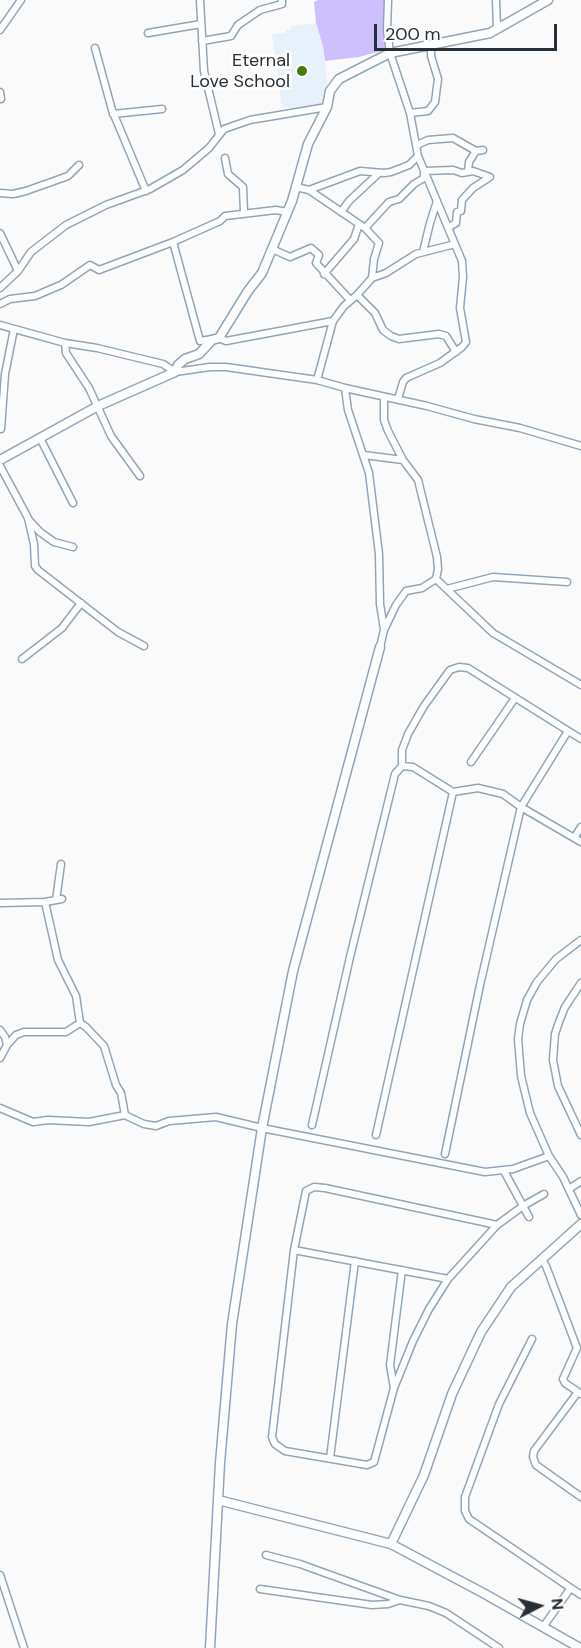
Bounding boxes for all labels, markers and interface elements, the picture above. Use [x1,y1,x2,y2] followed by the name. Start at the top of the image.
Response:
[377,12,560,50] scale bar
[385,22,441,46] text: 200 m
[190,50,290,92] place label: Eternal Love School
[295,64,309,78] marker: Eternal Love School
[509,1576,569,1636] north arrow
[546,1597,568,1611] text: N

